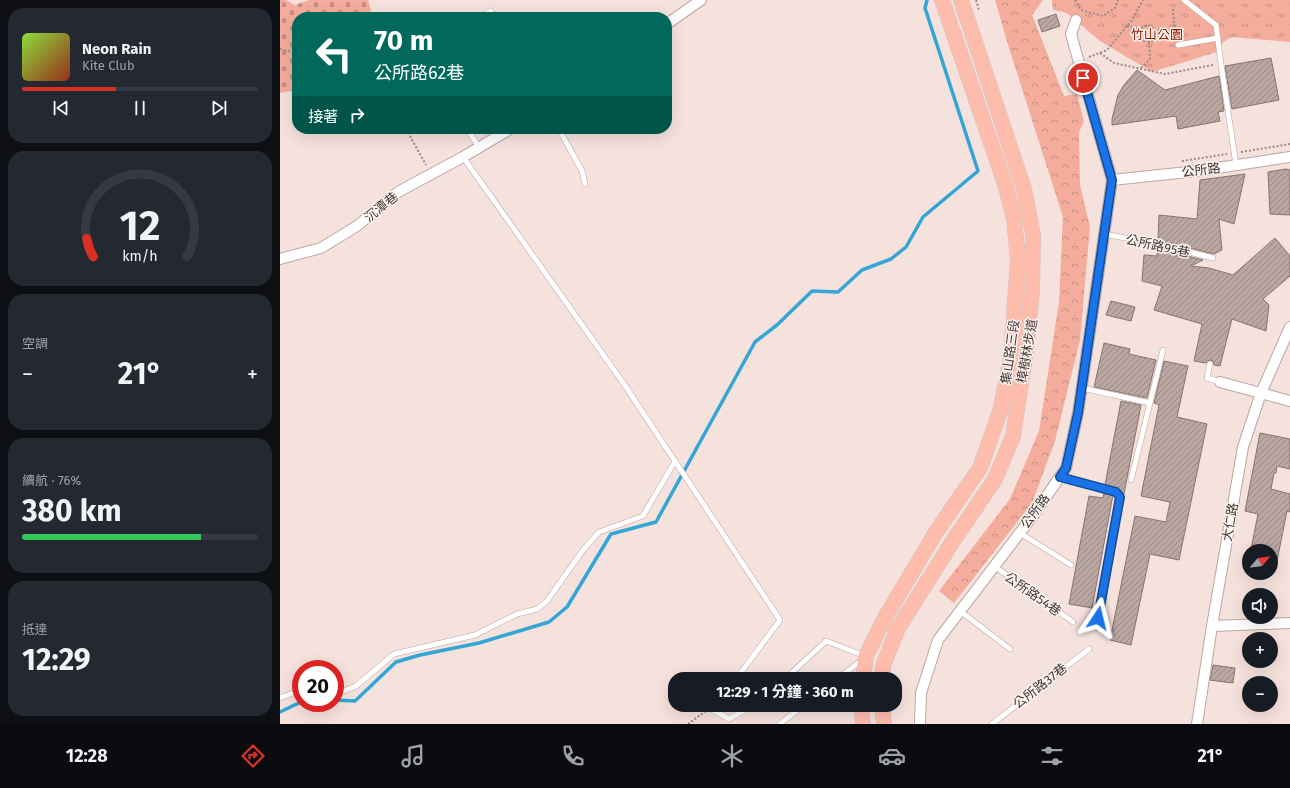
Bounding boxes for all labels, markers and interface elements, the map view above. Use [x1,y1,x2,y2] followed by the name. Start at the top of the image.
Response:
[374,24,433,57] text: 70 m
[1131,27,1183,42] park label: 竹山公園
[308,28,360,80] icon: left
[82,40,151,58] text: Neon Rain
[82,58,135,73] text: Kite Club
[1066,61,1100,95] pin
[374,62,464,84] text: 公所路62巷
[1072,67,1094,89] icon: arrive
[50,97,72,119] icon: previous
[129,97,151,119] icon: pause
[208,97,230,119] icon: next
[346,104,368,126] icon: right
[308,108,338,126] text: 接著
[1181,160,1221,180] street label: 公所路
[361,189,401,225] street label: 沉潭巷
[120,201,160,251] text: 12
[1124,232,1192,260] street label: 公所路95巷
[122,247,158,264] text: km/h
[1014,318,1040,384] street label: 樟樹林步道
[998,319,1022,385] street label: 集山路三段
[22,336,48,351] text: 空調
[118,356,162,392] text: 21°
[22,361,33,388] text: −
[247,361,258,388] text: +
[22,473,81,488] text: 續航 · 76%
[1017,491,1053,531] street label: 公所路
[22,493,122,529] text: 380 km
[1219,501,1241,543] street label: 大仁路
[1242,544,1278,580] north arrow
[1242,544,1278,712] map controls
[1002,569,1064,619] street label: 公所路54巷
[1242,588,1278,624] button: sound
[1077,597,1119,639] position arrow
[22,622,48,637] text: 抵達
[1242,632,1278,668] button: +
[22,642,91,678] text: 12:29
[292,660,344,712] speed limit sign: 20
[1010,660,1070,712] street label: 公所路37巷
[1242,676,1278,712] button: −
[716,683,854,701] text: 12:29 · 1 分鐘 · 360 m
[239,742,267,770] icon: directions
[399,742,427,770] icon: music
[559,742,587,770] icon: phone
[718,742,746,770] icon: climate
[878,742,906,770] icon: car
[1038,742,1066,770] icon: filters
[66,745,108,767] text: 12:28
[1197,745,1224,767] text: 21°

